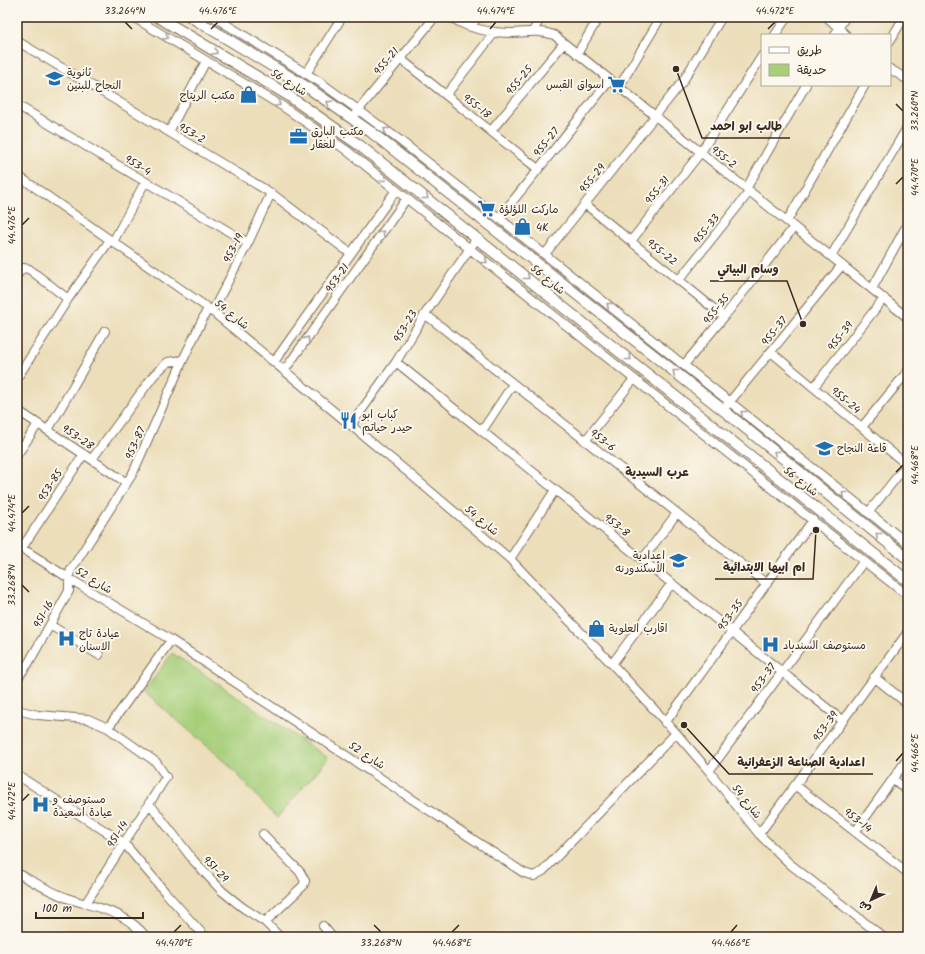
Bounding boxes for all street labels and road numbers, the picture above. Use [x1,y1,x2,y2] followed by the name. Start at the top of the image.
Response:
[370,44,404,80] street label: 955-21
[502,61,538,100] street label: 955-25
[267,65,310,101] street label: شارع 56
[458,90,495,124] street label: 955-18
[174,119,209,149] street label: 953-2
[529,123,565,161] street label: 955-27
[707,142,740,174] street label: 955-2
[121,151,154,181] street label: 953-4
[575,159,611,198] street label: 955-29
[641,172,675,209] street label: 955-31
[689,210,725,249] street label: 955-33
[219,230,249,267] street label: 953-19
[642,235,681,271] street label: 955-22
[321,260,354,297] street label: 953-21
[526,260,569,299] street label: شارع 56
[699,290,735,329] street label: 955-35
[210,295,253,334] street label: شارع 54
[389,307,423,346] street label: 953-23
[757,312,793,350] street label: 955-37
[823,317,859,356] street label: 955-39
[826,383,864,419] street label: 955-24
[58,420,98,455] street label: 953-28
[121,423,151,463] street label: 953-87
[586,425,619,457] street label: 953-6
[779,462,822,501] street label: شارع 56
[34,465,69,505] street label: 953-85
[460,501,503,541] street label: شارع 54
[599,510,634,542] street label: 953-8
[71,563,115,599] street label: شارع 52
[713,595,749,635] street label: 953-35
[29,597,59,632] street label: 951-16
[747,659,782,698] street label: 953-37
[808,707,844,746] street label: 953-39
[345,737,388,774] street label: شارع 52
[727,780,766,823] street label: شارع 54
[839,804,876,838] street label: 953-14
[102,817,133,852] street label: 951-14
[198,852,233,888] street label: 951-29

